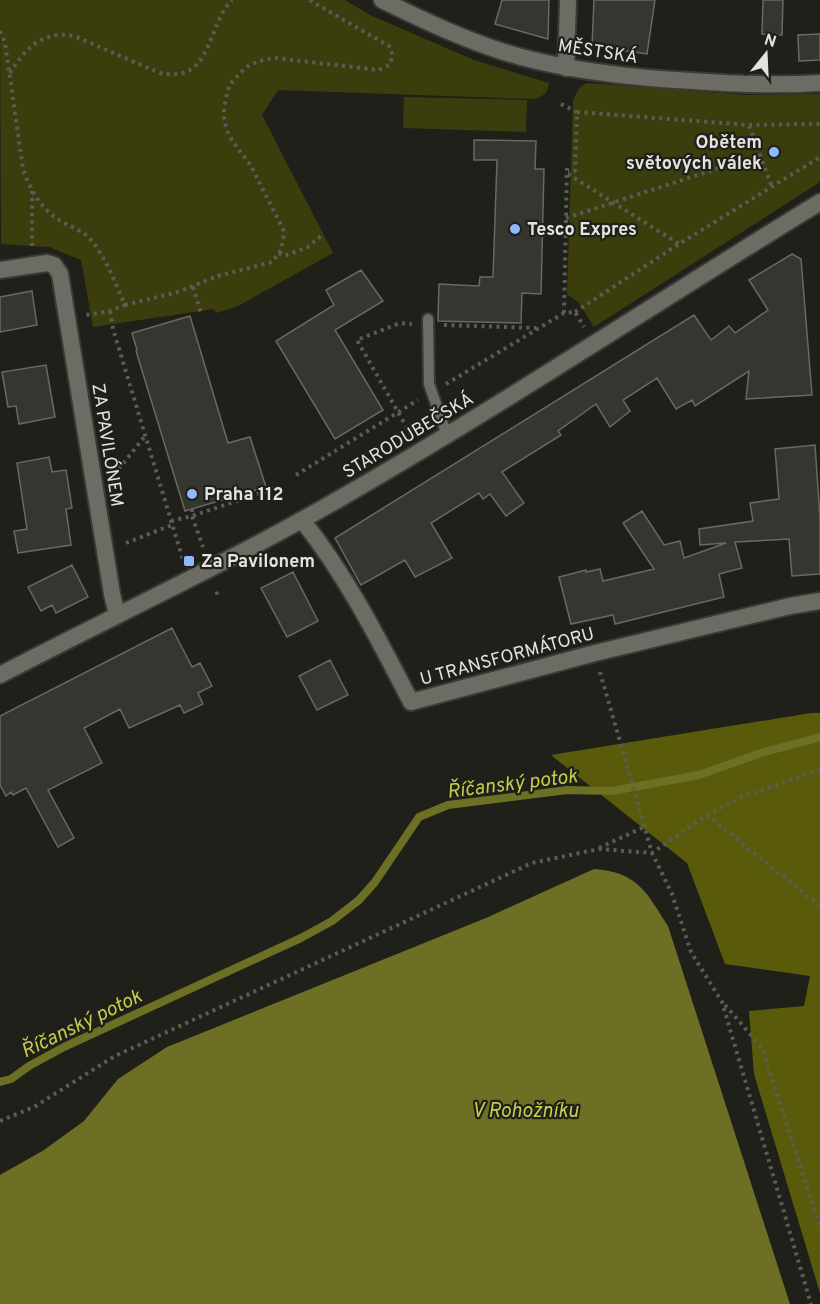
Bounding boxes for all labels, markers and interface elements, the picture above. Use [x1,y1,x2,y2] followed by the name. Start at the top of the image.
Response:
[736,24,796,84] north arrow
[761,30,779,53] text: N
[556,33,640,70] street label: MĚSTSKÁ
[626,132,762,176] place label: Obětem světových válek
[767,145,781,159] marker: Obětem světových válek
[527,219,637,242] place label: Tesco Expres
[508,222,522,236] marker: Tesco Expres
[85,381,130,509] street label: ZA PAVILÓNEM
[338,386,478,484] street label: STARODUBEČSKÁ
[204,484,283,507] place label: Praha 112
[185,487,199,501] marker: Praha 112
[201,551,315,574] place label: Za Pavilonem
[182,554,196,568] marker: Za Pavilonem
[417,621,597,692] street label: U TRANSFORMÁTORU
[445,762,580,806] water label: Říčanský potok
[16,982,147,1065] water label: Říčanský potok
[472,1099,579,1125] water label: V Rohožníku

